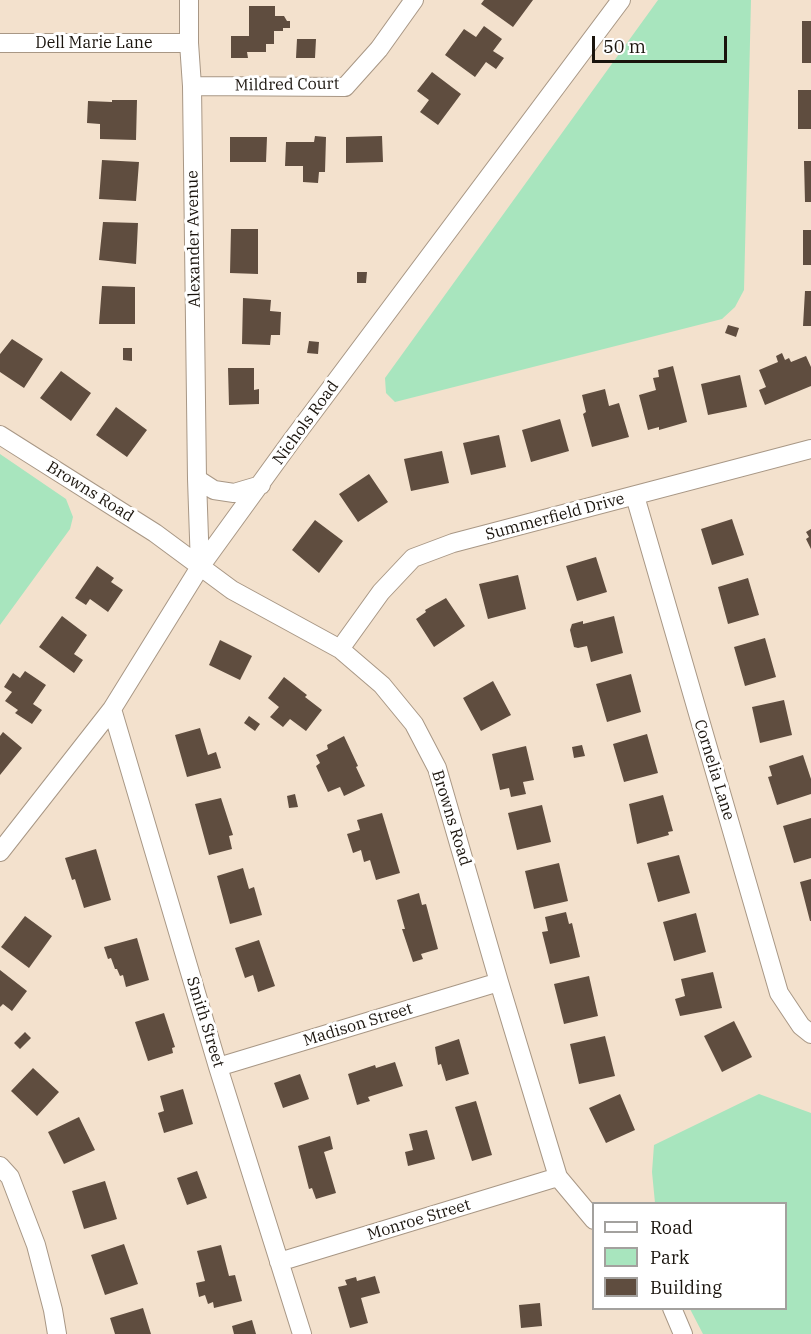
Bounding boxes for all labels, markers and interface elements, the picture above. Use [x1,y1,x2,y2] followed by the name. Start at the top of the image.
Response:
[595,24,730,62] scale bar
[35,33,153,53] street label: Dell Marie Lane
[603,35,646,58] text: 50 m
[234,74,340,96] street label: Mildred Court
[183,170,205,308] street label: Alexander Avenue
[269,377,343,469] street label: Nichols Road
[43,458,137,526] street label: Browns Road
[483,489,627,545] street label: Summerfield Drive
[690,717,738,823] street label: Cornelia Lane
[427,768,475,868] street label: Browns Road
[182,974,228,1070] street label: Smith Street
[301,999,415,1051] street label: Madison Street
[365,1195,473,1245] street label: Monroe Street
[592,1202,787,1310] legend
[650,1216,693,1239] text: Road
[650,1246,689,1269] text: Park
[650,1276,722,1299] text: Building

